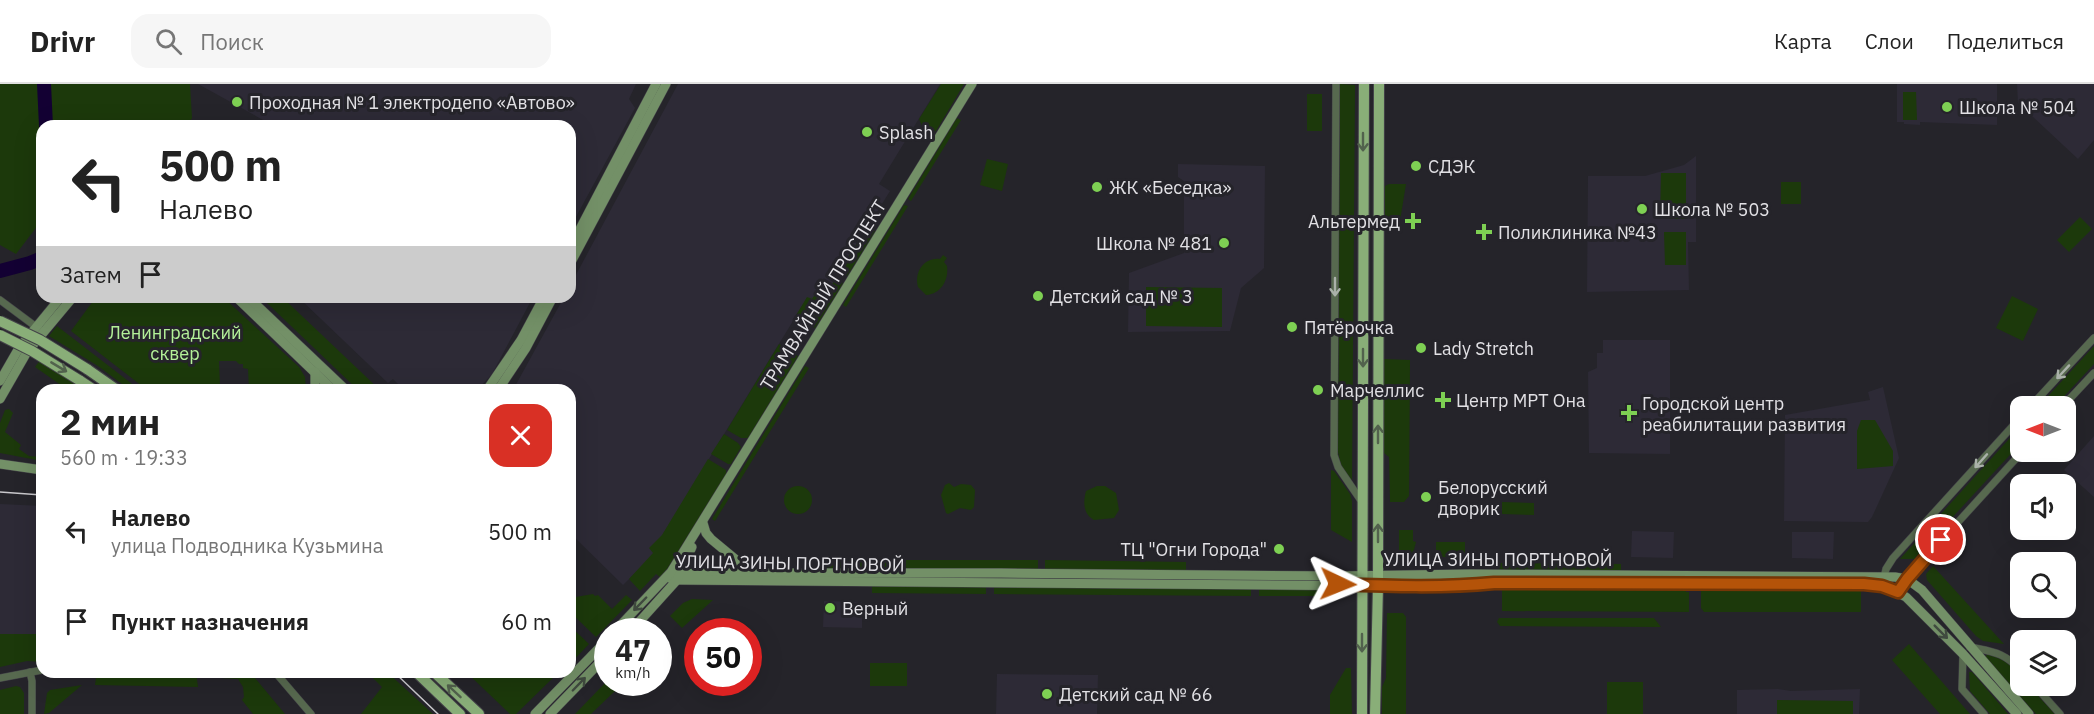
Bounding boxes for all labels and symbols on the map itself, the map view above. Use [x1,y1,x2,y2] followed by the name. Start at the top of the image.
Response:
[249,91,575,114] place label: Проходная № 1 электродепо «Автово»
[230,95,244,109] marker: Проходная № 1 электродепо «Автово»
[1959,96,2075,119] place label: Школа № 504
[1940,100,1954,114] marker: Школа № 504
[879,121,933,144] place label: Splash
[860,125,874,139] marker: Splash
[1357,132,1369,152] one-way arrow
[1428,155,1476,178] place label: СДЭК
[1409,159,1423,173] marker: СДЭК
[1109,176,1231,199] place label: ЖК «Беседка»
[1090,180,1104,194] marker: ЖК «Беседка»
[755,195,891,395] street label: ТРАМВАЙНЫЙ ПРОСПЕКТ
[1654,198,1770,221] place label: Школа № 503
[1635,202,1649,216] marker: Школа № 503
[1308,210,1400,233] place label: Альтермед
[1404,212,1422,230] marker: Альтермед
[1498,221,1657,244] place label: Поликлиника №43
[1475,223,1493,241] marker: Поликлиника №43
[1096,232,1212,255] place label: Школа № 481
[1217,236,1231,250] marker: Школа № 481
[1329,276,1341,296] one-way arrow
[1050,285,1193,308] place label: Детский сад № 3
[1031,289,1045,303] marker: Детский сад № 3
[1304,316,1394,339] place label: Пятёрочка
[1285,320,1299,334] marker: Пятёрочка
[108,321,242,365] park label: Ленинградский сквер
[1433,337,1534,360] place label: Lady Stretch
[1414,341,1428,355] marker: Lady Stretch
[1357,348,1369,368] one-way arrow
[50,361,67,373] one-way arrow
[2055,365,2070,380] one-way arrow
[1330,379,1424,402] place label: Марчеллис
[1311,383,1325,397] marker: Марчеллис
[1456,389,1586,412] place label: Центр МРТ Она
[1434,391,1452,409] marker: Центр МРТ Она
[1642,392,1846,436] place label: Городской центр реабилитации развития
[2010,396,2076,462] north arrow
[1620,404,1638,422] marker: Городской центр реабилитации развития
[1372,424,1384,444] one-way arrow
[1974,454,1988,469] one-way arrow
[1438,476,1548,520] place label: Белорусский дворик
[1419,490,1433,504] marker: Белорусский дворик
[1915,514,1966,565] pin
[1372,524,1384,544] one-way arrow
[1121,538,1267,561] place label: ТЦ "Огни Города"
[1272,542,1286,556] marker: ТЦ "Огни Города"
[1383,548,1613,571] street label: УЛИЦА ЗИНЫ ПОРТНОВОЙ
[675,550,905,576] street label: УЛИЦА ЗИНЫ ПОРТНОВОЙ
[1306,552,1370,616] position arrow
[633,596,647,611] one-way arrow
[842,597,908,620] place label: Верный
[823,601,837,615] marker: Верный
[684,618,762,696] speed limit sign: 50
[1934,624,1949,639] one-way arrow
[1356,633,1368,653] one-way arrow
[571,677,585,692] one-way arrow
[1059,683,1213,706] place label: Детский сад № 66
[447,684,462,698] one-way arrow
[1040,687,1054,701] marker: Детский сад № 66

